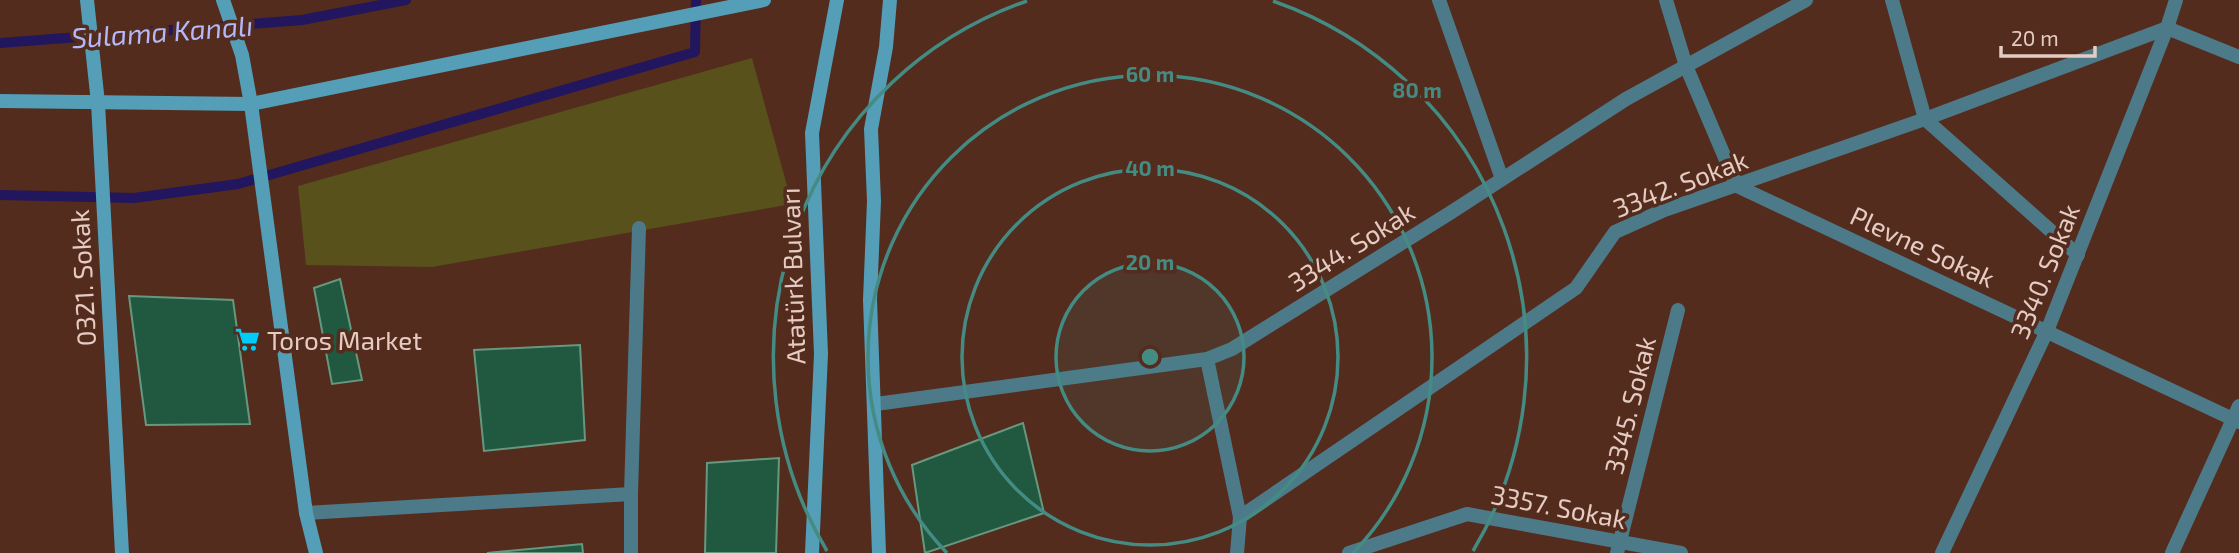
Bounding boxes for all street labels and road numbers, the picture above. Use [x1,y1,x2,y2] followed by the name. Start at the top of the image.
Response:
[1608,143,1752,223] street label: 3342. Sokak
[773,187,811,365] street label: Atatürk Bulvarı
[1282,195,1420,297] street label: 3344. Sokak
[1846,199,2000,293] street label: Plevne Sokak
[2003,199,2085,343] street label: 3340. Sokak
[63,209,101,347] street label: 0321. Sokak
[1597,333,1661,477] street label: 3345. Sokak
[1489,478,1629,534] street label: 3357. Sokak

